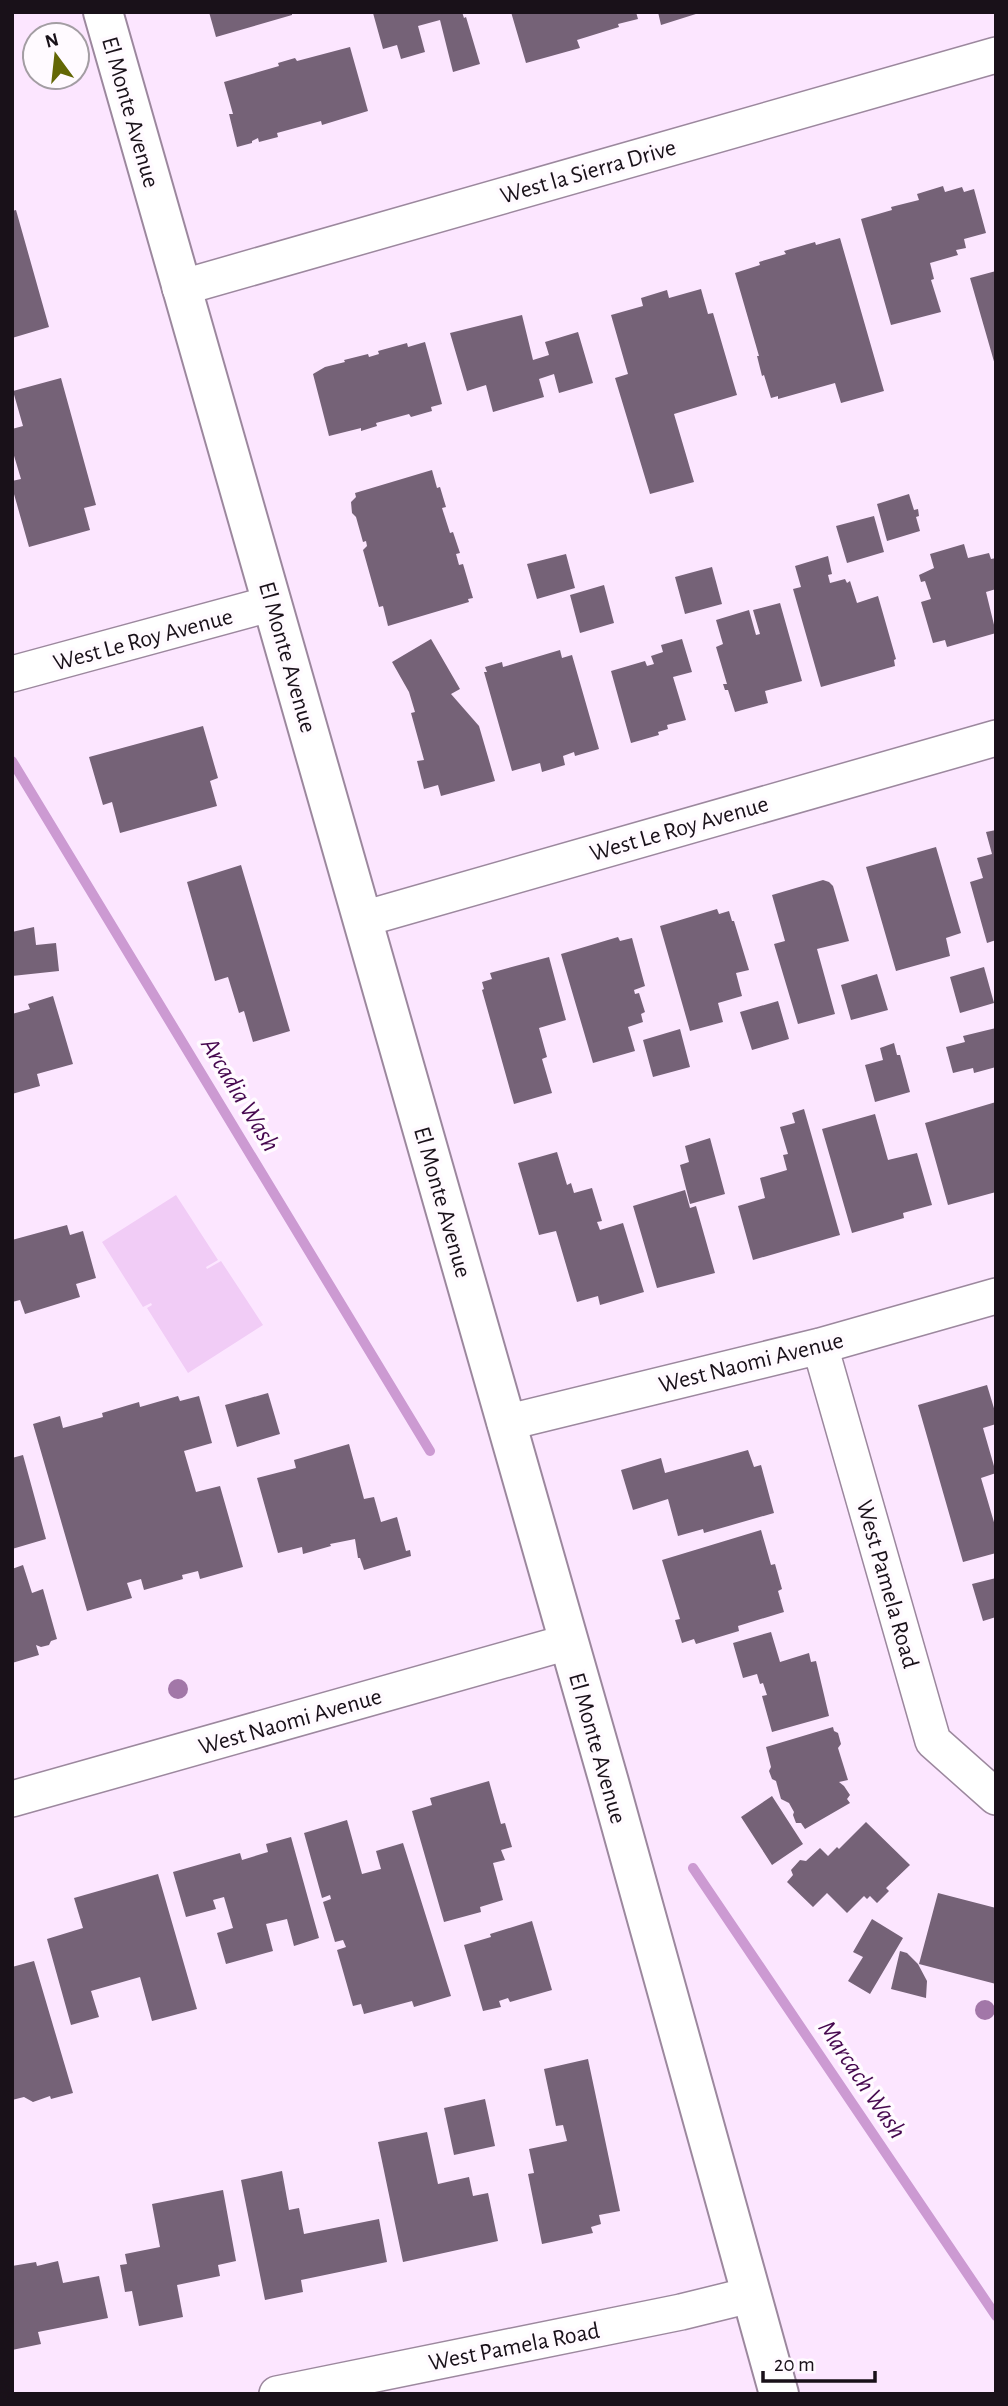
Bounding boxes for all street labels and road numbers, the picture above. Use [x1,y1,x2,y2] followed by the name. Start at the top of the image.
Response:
[97,34,163,191] street label: El Monte Avenue
[498,135,679,208] street label: West la Sierra Drive
[254,579,320,736] street label: El Monte Avenue
[51,604,236,675] street label: West Le Roy Avenue
[587,792,771,866] street label: West Le Roy Avenue
[409,1124,475,1281] street label: El Monte Avenue
[656,1328,846,1398] street label: West Naomi Avenue
[852,1498,923,1671] street label: West Pamela Road
[564,1670,630,1827] street label: El Monte Avenue
[196,1684,385,1760] street label: West Naomi Avenue
[427,2319,602,2375] street label: West Pamela Road

